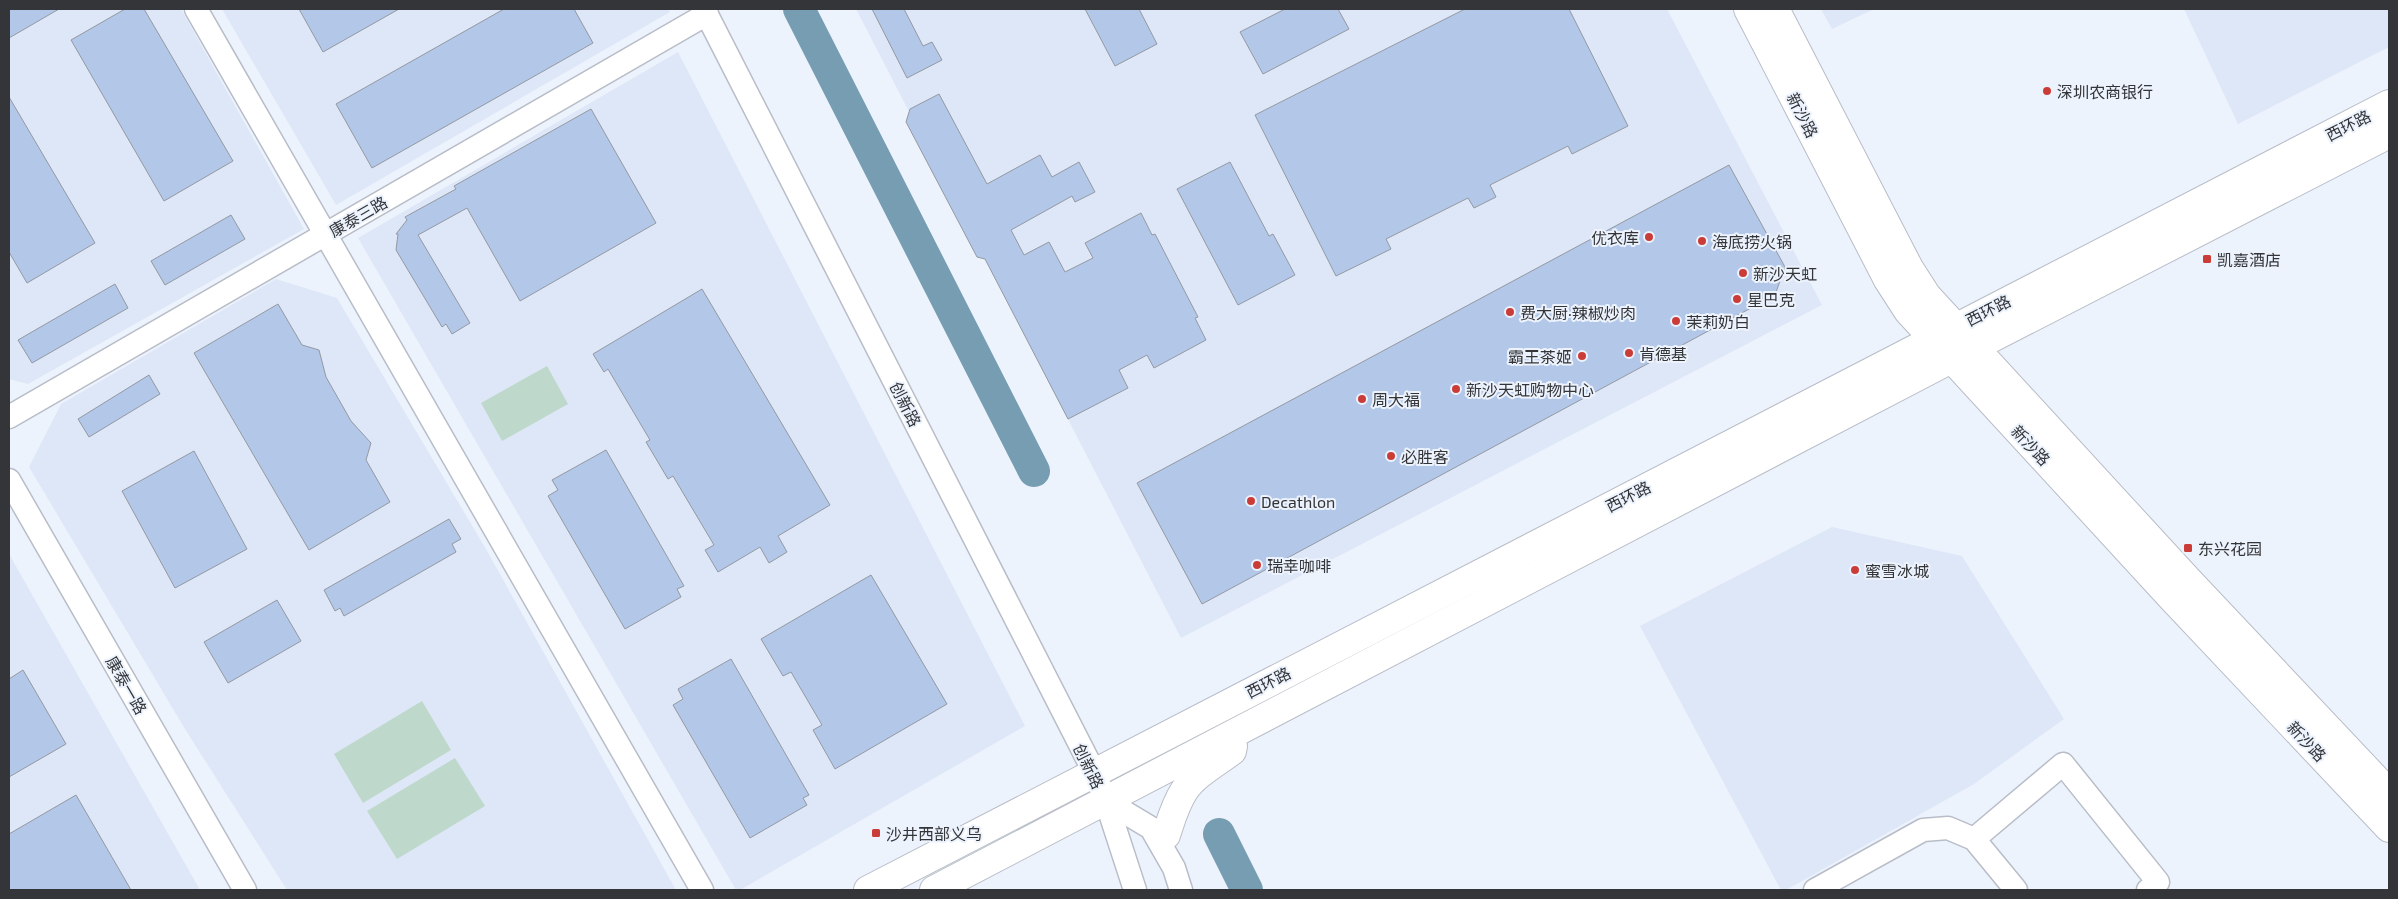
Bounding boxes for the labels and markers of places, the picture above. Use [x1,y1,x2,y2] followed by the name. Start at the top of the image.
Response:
[2057,82,2153,101] place label: 深圳农商银行
[2041,85,2053,97] marker: 深圳农商银行
[1591,228,1639,247] place label: 优衣库
[1643,231,1655,243] marker: 优衣库
[1712,232,1792,251] place label: 海底捞火锅
[1696,235,1708,247] marker: 海底捞火锅
[2217,250,2281,269] place label: 凯嘉酒店
[2201,253,2213,265] marker: 凯嘉酒店
[1753,264,1817,283] place label: 新沙天虹
[1737,267,1749,279] marker: 新沙天虹
[1747,290,1795,309] place label: 星巴克
[1731,293,1743,305] marker: 星巴克
[1520,303,1636,322] place label: 费大厨·辣椒炒肉
[1504,306,1516,318] marker: 费大厨·辣椒炒肉
[1686,312,1750,331] place label: 茉莉奶白
[1670,315,1682,327] marker: 茉莉奶白
[1639,344,1687,363] place label: 肯德基
[1508,347,1572,366] place label: 霸王茶姬
[1623,347,1635,359] marker: 肯德基
[1576,350,1588,362] marker: 霸王茶姬
[1466,380,1594,399] place label: 新沙天虹购物中心
[1450,383,1462,395] marker: 新沙天虹购物中心
[1372,390,1420,409] place label: 周大福
[1356,393,1368,405] marker: 周大福
[1401,447,1449,466] place label: 必胜客
[1385,450,1397,462] marker: 必胜客
[1261,492,1335,511] place label: Decathlon
[1245,495,1257,507] marker: Decathlon
[2198,539,2262,558] place label: 东兴花园
[2182,542,2194,554] marker: 东兴花园
[1267,556,1331,575] place label: 瑞幸咖啡
[1251,559,1263,571] marker: 瑞幸咖啡
[1865,561,1929,580] place label: 蜜雪冰城
[1849,564,1861,576] marker: 蜜雪冰城
[886,824,982,843] place label: 沙井西部义乌
[870,827,882,839] marker: 沙井西部义乌

